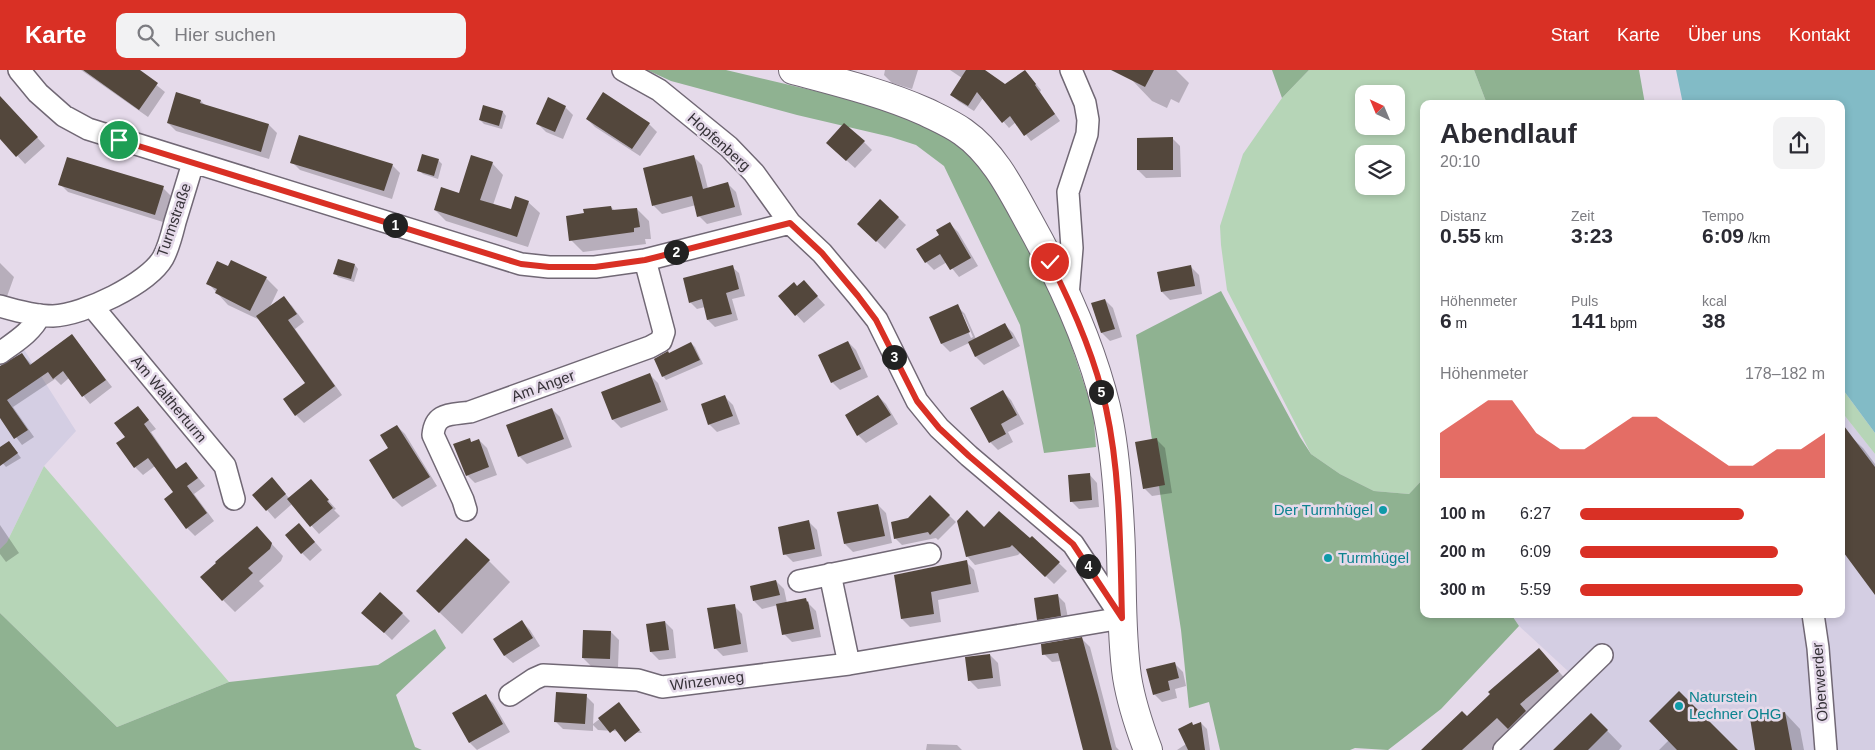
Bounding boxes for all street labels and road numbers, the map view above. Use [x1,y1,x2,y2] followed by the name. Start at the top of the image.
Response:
[685,109,754,174] street label: Hopfenberg
[153,181,194,259] street label: Turmstraße
[128,352,211,445] street label: Am Waltherturm
[509,366,577,405] street label: Am Anger
[1808,642,1831,722] street label: Oberwerder
[669,668,745,693] street label: Winzerweg

